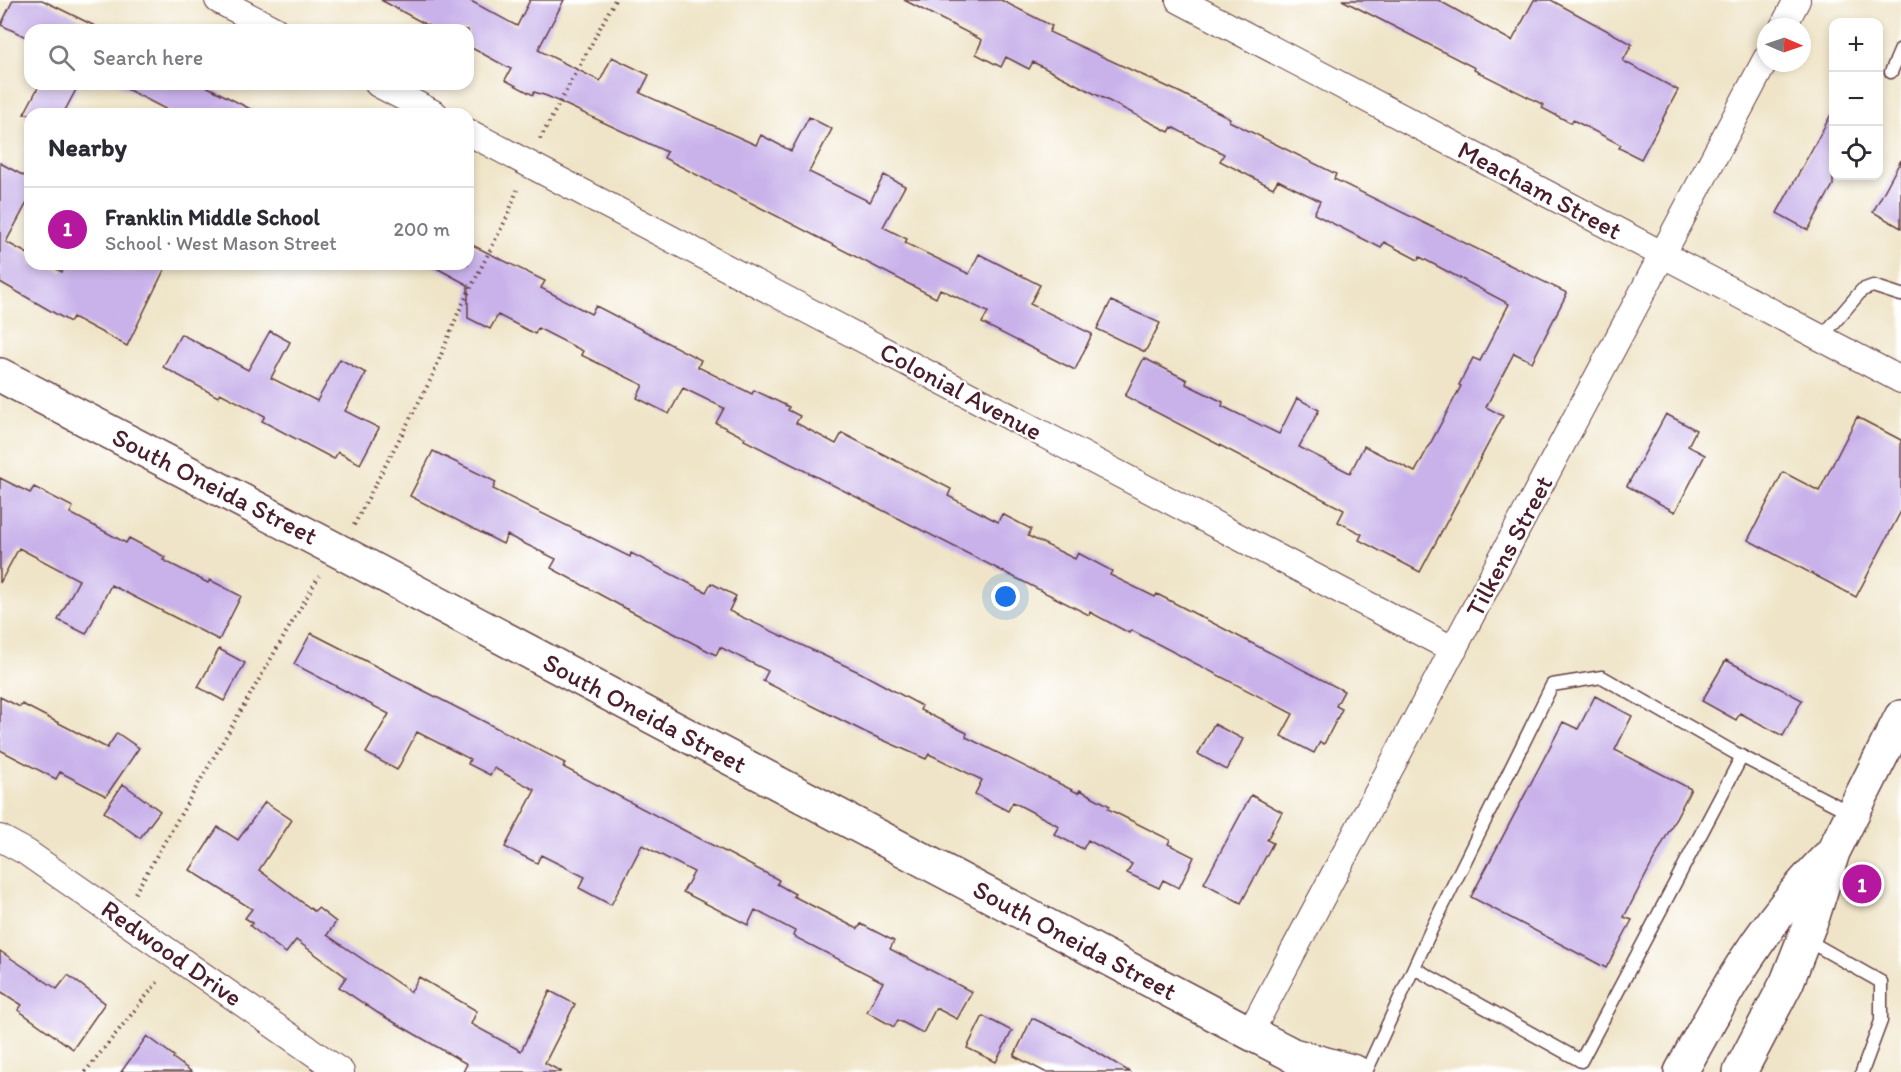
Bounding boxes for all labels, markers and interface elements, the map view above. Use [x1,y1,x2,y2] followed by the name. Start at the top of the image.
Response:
[1757,18,1811,72] north arrow
[1829,18,1883,180] map controls
[1829,18,1883,72] button: +
[24,24,474,90] search box
[45,41,78,74] icon: search
[93,44,203,71] text: Search here
[1829,72,1883,126] button: −
[1829,126,1883,180] button: locate
[48,131,127,163] text: Nearby
[1453,133,1628,247] street label: Meacham Street
[105,204,320,231] text: Franklin Middle School
[63,217,72,241] text: 1
[394,217,450,241] text: 200 m
[105,231,337,255] text: School · West Mason Street
[874,335,1048,447] street label: Colonial Avenue
[107,420,323,552] street label: South Oneida Street
[1458,470,1560,622] street label: Tilkens Street
[991,582,1020,611] your location
[538,646,753,780] street label: South Oneida Street
[1842,862,1882,906] pin: 1
[968,873,1183,1007] street label: South Oneida Street
[95,893,249,1013] street label: Redwood Drive

